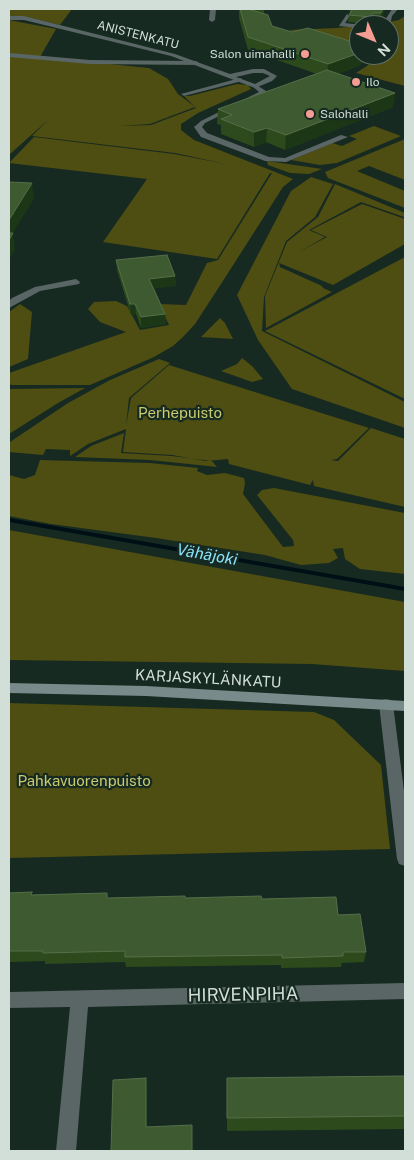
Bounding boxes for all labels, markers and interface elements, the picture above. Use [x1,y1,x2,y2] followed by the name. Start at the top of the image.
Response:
[349,15,399,65] north arrow
[96,18,180,52] street label: ANISTENKATU
[374,40,393,59] text: N
[210,47,295,61] place label: Salon uimahalli
[299,48,311,60] marker: Salon uimahalli
[366,75,380,89] place label: Ilo
[350,76,362,88] marker: Ilo
[320,107,368,121] place label: Salohalli
[304,108,316,120] marker: Salohalli
[138,404,222,422] park label: Perhepuisto
[175,540,239,570] water label: Vähäjoki
[134,666,282,692] street label: KARJASKYLÄNKATU
[17,772,151,790] park label: Pahkavuorenpuisto
[188,983,298,1007] street label: HIRVENPIHA

